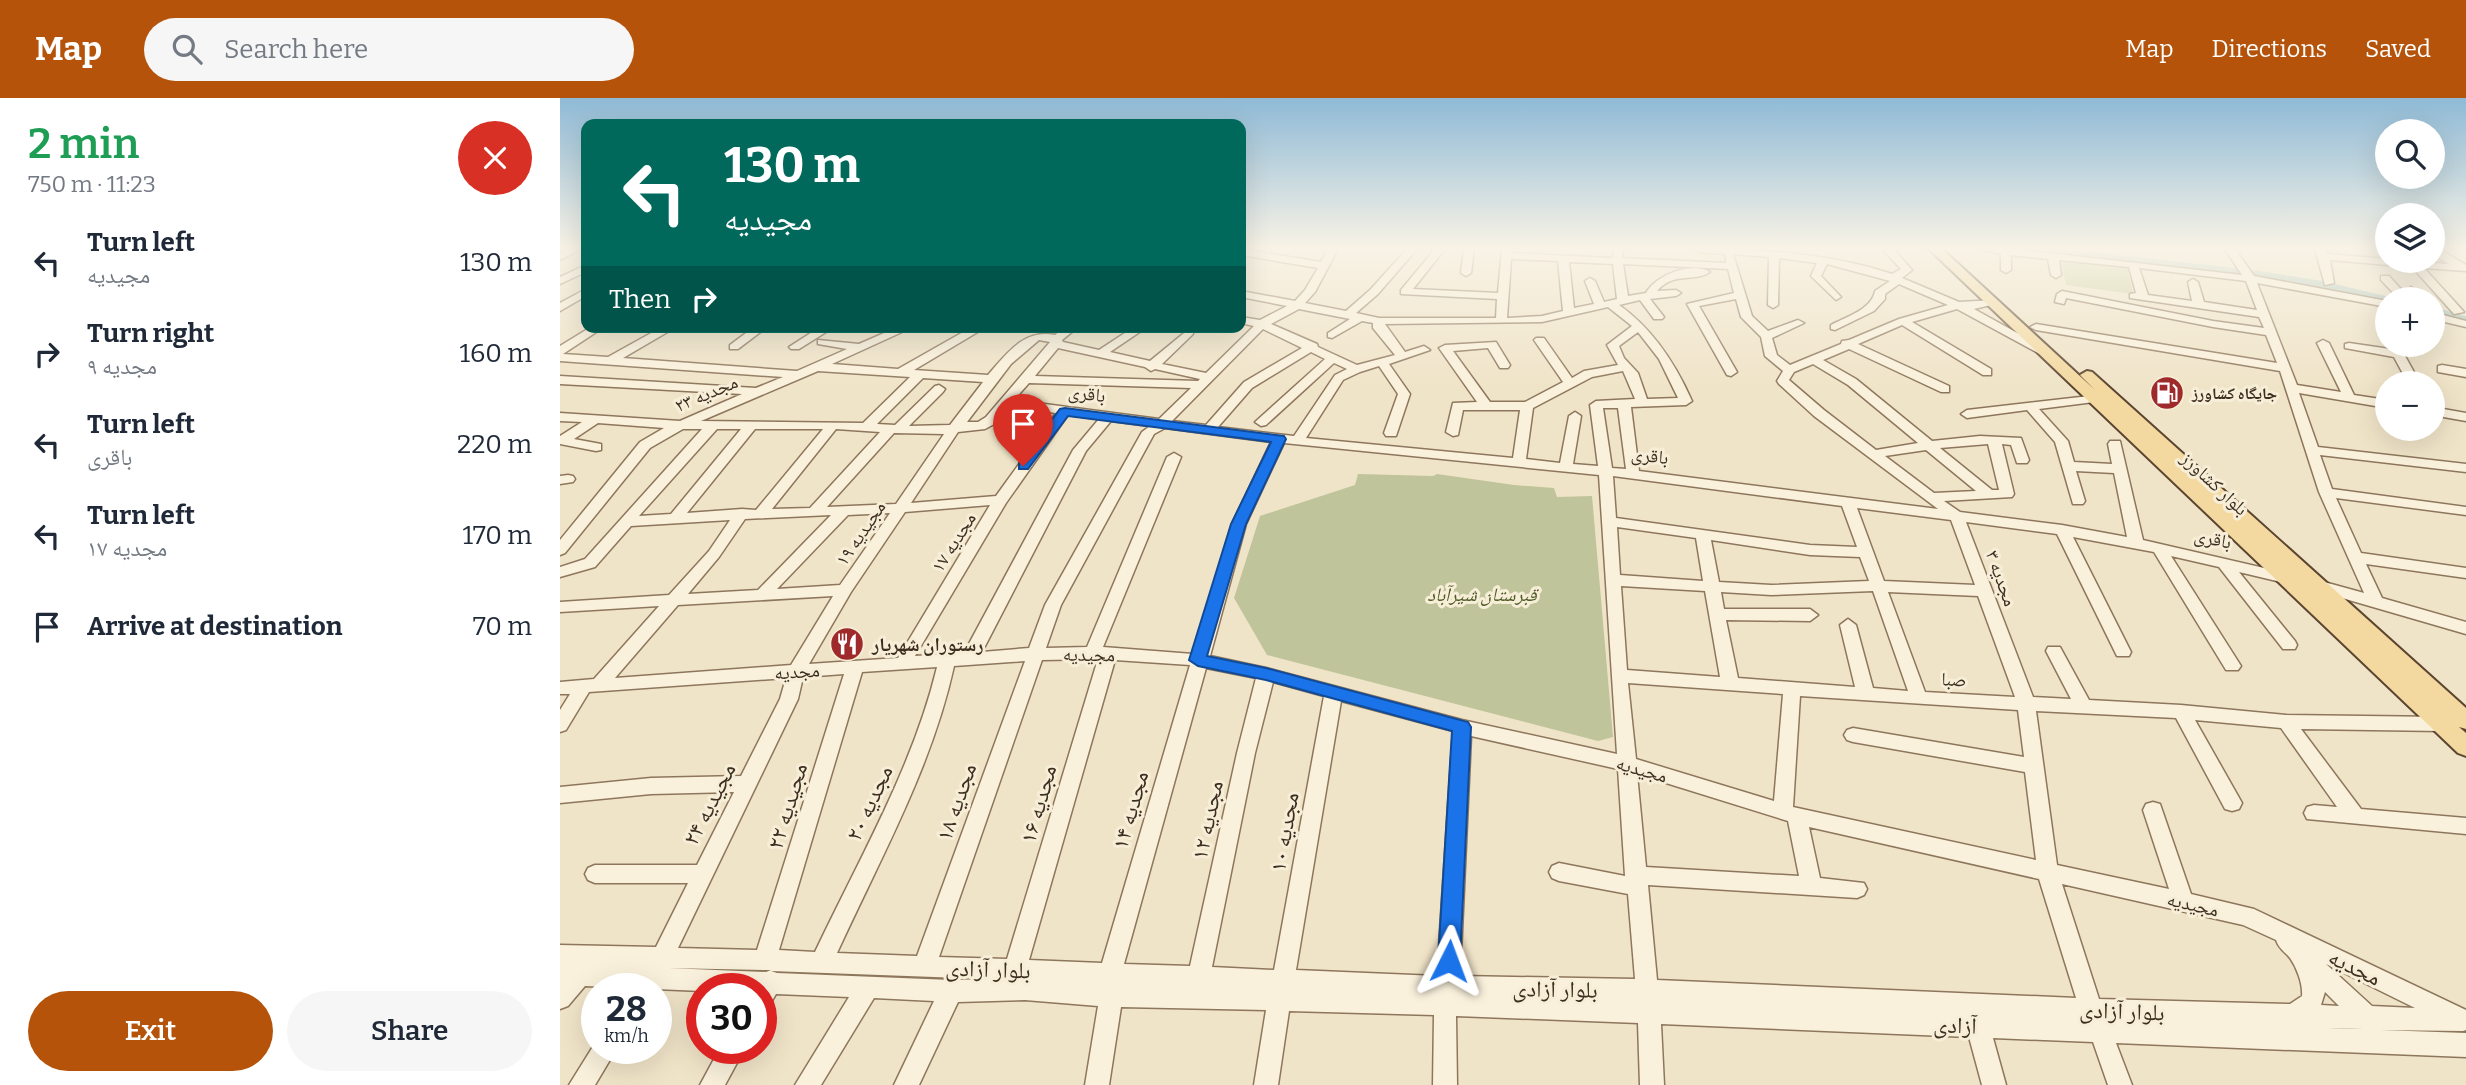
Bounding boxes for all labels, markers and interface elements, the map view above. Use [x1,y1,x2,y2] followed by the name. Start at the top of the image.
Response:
[144,18,634,81] search box
[35,29,102,69] text: Map
[168,30,206,68] icon: search
[224,34,368,65] text: Search here
[2125,35,2174,63] text: Map
[2212,35,2327,63] text: Directions
[2365,35,2431,63] text: Saved
[28,119,139,169] text: 2 min
[2375,119,2445,441] map controls
[2375,119,2445,189] button: search
[458,121,532,195] button: close
[724,136,860,195] text: 130 m
[609,147,700,238] icon: left
[28,170,156,198] text: 750 m · 11:23
[724,200,812,238] text: مجیدیه
[2375,203,2445,273] button: layers
[87,227,195,258] text: Turn left
[28,244,66,282] icon: left
[460,247,532,278] text: 130 m
[87,261,150,289] text: مجیدیه
[685,280,723,318] icon: right
[609,284,671,315] text: Then
[2375,287,2445,357] button: +
[87,318,214,349] text: Turn right
[28,335,66,373] icon: right
[460,338,532,369] text: 160 m
[87,352,157,380] text: مجدیه ۹
[671,370,741,417] street label: مجدیه ۲۳
[2375,371,2445,441] button: −
[2148,374,2186,412] fuel station icon: جایگاه کشاورز
[1067,380,1107,407] street label: باقری
[2191,384,2277,403] place label: جایگاه کشاورز
[993,394,1053,466] pin
[1004,405,1042,443] icon: arrive
[87,409,195,440] text: Turn left
[28,426,66,464] icon: left
[457,429,532,460] text: 220 m
[1630,442,1670,469] street label: باقری
[87,443,132,471] text: باقری
[2176,446,2253,520] street label: بلوار کشاورز
[830,497,890,570] street label: مجیدیه ۱۹
[87,500,195,531] text: Turn left
[926,508,981,576] street label: مجدیه ۱۷
[28,517,66,555] icon: left
[462,520,532,551] text: 170 m
[2192,523,2234,554] street label: باقری
[87,534,167,562] text: مجدیه ۱۷
[1981,547,2022,609] street label: مجدیه ۳
[1427,583,1540,606] park label: قبرستان شیرآباد
[28,608,66,646] icon: arrive
[87,611,342,642] text: Arrive at destination
[473,611,532,642] text: 70 m
[828,625,866,663] restaurant icon: رستوران شهریار
[871,633,984,656] place label: رستوران شهریار
[1063,643,1115,666] street label: مجیدیه
[774,658,821,685] street label: مجدیه
[1941,667,1967,692] street label: صبا
[1614,751,1670,788] street label: مجیدیه
[676,758,742,850] street label: مجیدیه ۲۴
[761,760,813,852] street label: مجیدیه ۲۲
[930,760,982,844] street label: مجدیه ۱۸
[839,761,899,845] street label: مجدیه ۲۰
[1013,762,1063,846] street label: مجدیه ۱۶
[1105,768,1155,852] street label: مجدیه ۱۴
[1185,778,1229,862] street label: مجدیه ۱۲
[1263,790,1305,874] street label: مجدیه ۱۰
[2165,887,2221,922] street label: مجیدیه
[1412,924,1486,998] position arrow
[2324,942,2386,992] street label: مجدیه
[945,954,1031,984] street label: بلوار آزادی
[686,973,777,1064] speed limit sign: 30
[1512,974,1598,1004] street label: بلوار آزادی
[606,988,647,1030] text: 28
[28,991,273,1071] button: Exit
[287,991,532,1071] button: Share
[2079,996,2165,1026] street label: بلوار آزادی
[1933,1010,1978,1040] street label: آزادی
[604,1025,649,1047] text: km/h

